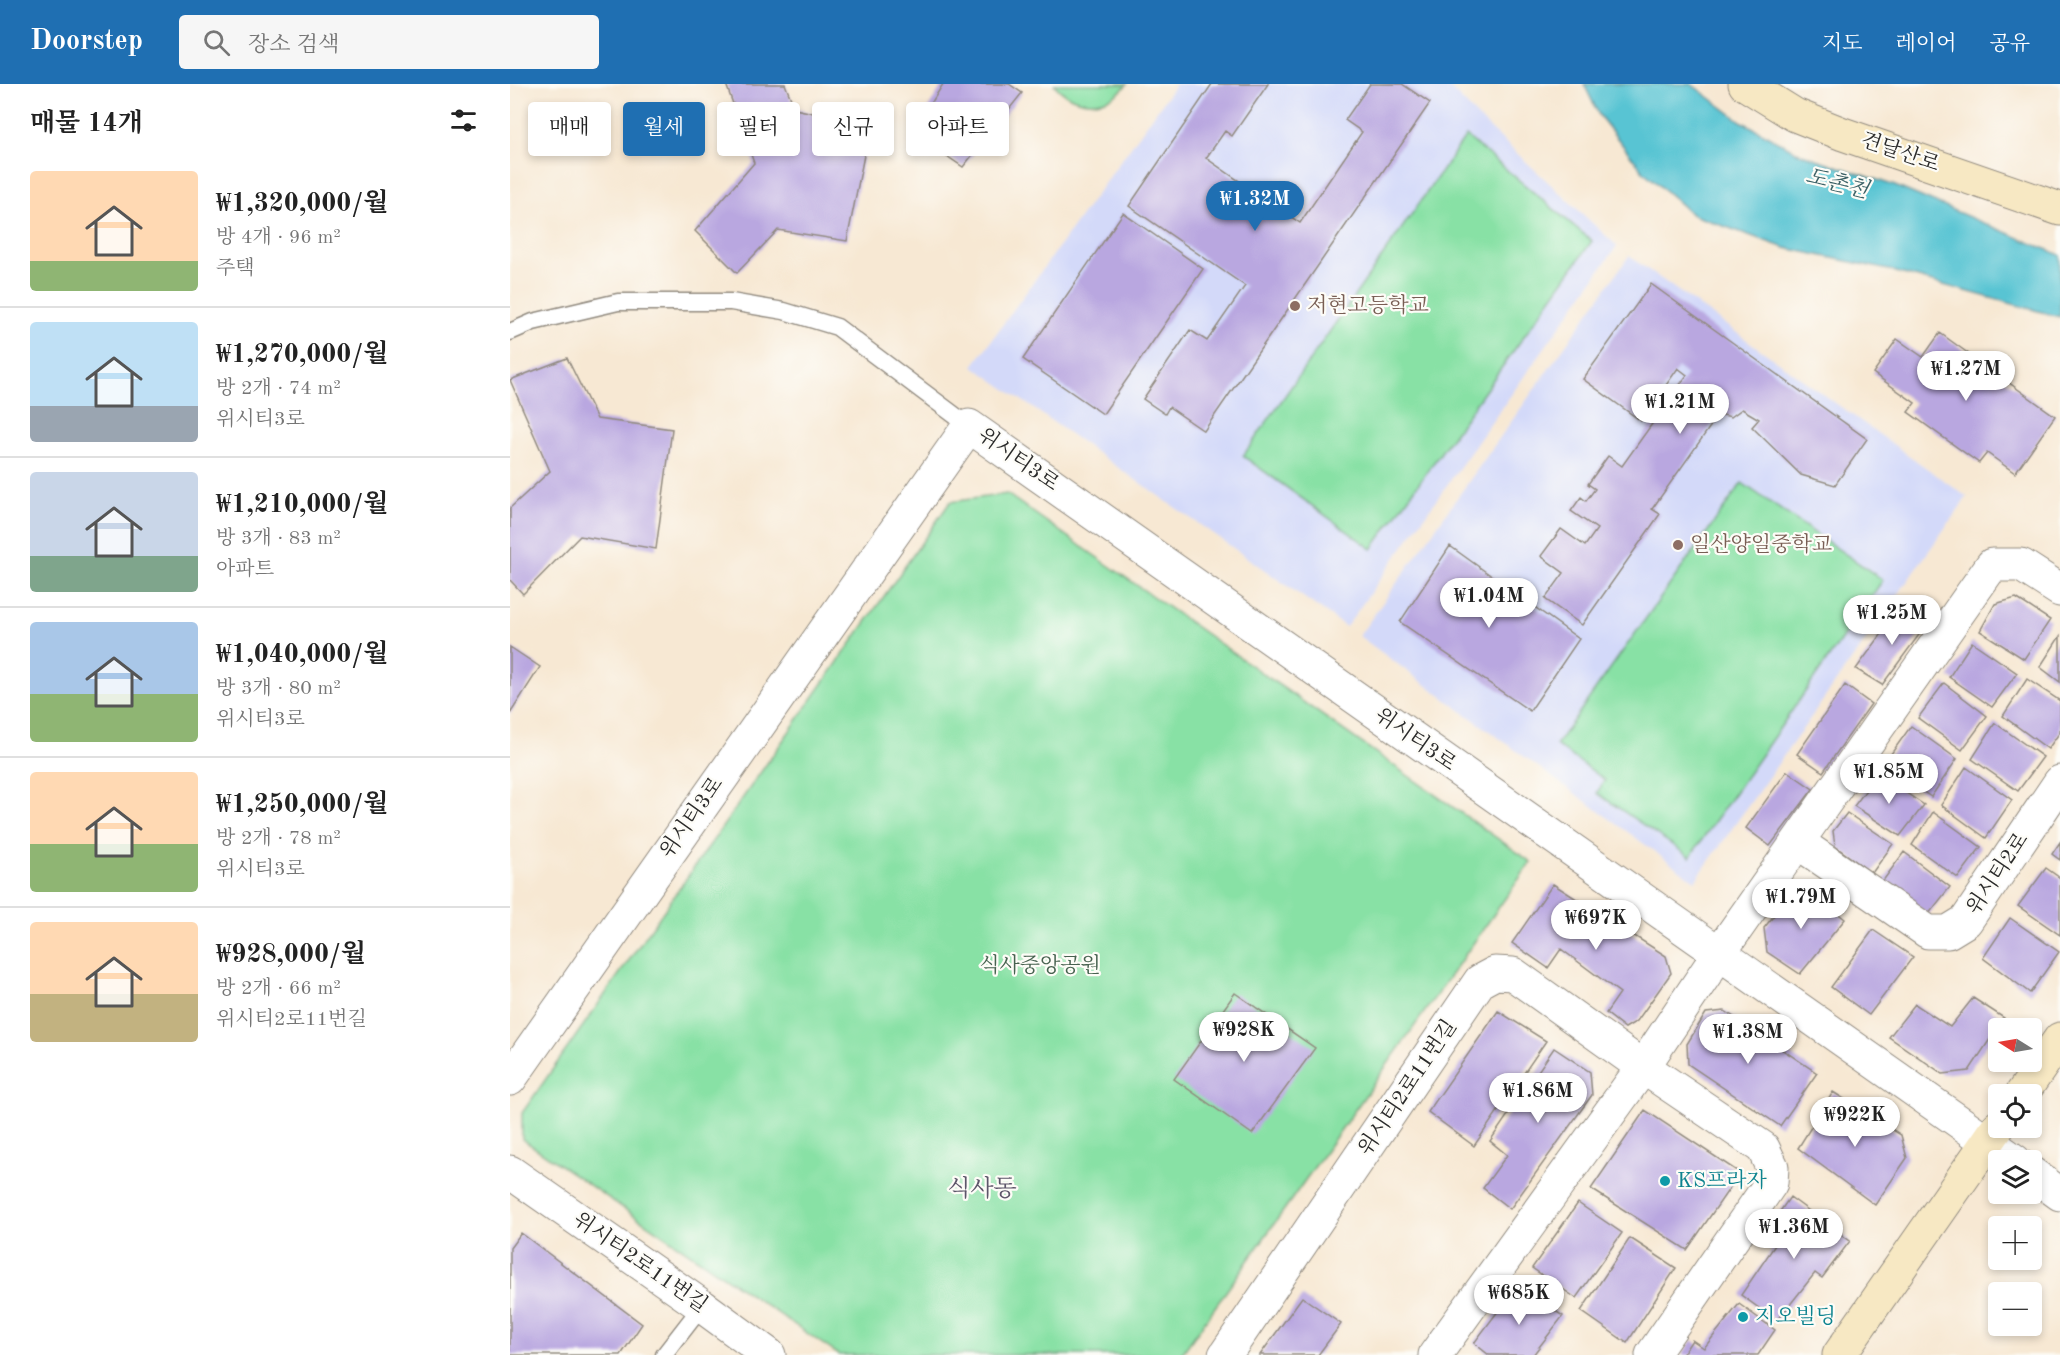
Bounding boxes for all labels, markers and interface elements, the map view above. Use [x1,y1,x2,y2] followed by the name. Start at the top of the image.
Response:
[179,15,599,69] search box
[200,26,233,59] icon: search
[30,28,143,56] text: Doorstep
[248,34,339,56] text: 장소 검색
[1822,34,1863,55] text: 지도
[1896,34,1956,55] text: 레이어
[1989,34,2030,55] text: 공유
[528,102,611,156] chip: 매매
[623,102,705,156] chip: 월세
[717,102,800,156] chip: 필터
[812,102,894,156] chip: 신규
[906,102,1009,156] chip: 아파트
[447,104,480,137] icon: filters
[30,111,143,137] text: 매물 14개
[1858,128,1942,176] street label: 견달산로
[1803,164,1873,203] water label: 도촌천
[1206,181,1304,232] pin: ₩1.32M
[1220,190,1290,210] text: ₩1.32M
[216,191,388,217] text: ₩1,320,000/월
[78,195,150,267] icon: home
[216,228,341,248] text: 방 4개 · 96 m²
[216,259,255,279] text: 주택
[1307,294,1429,317] place label: 저현고등학교
[1288,299,1302,313] marker: 저현고등학교
[216,342,388,368] text: ₩1,270,000/월
[78,346,150,418] icon: home
[1917,351,2015,402] pin: ₩1.27M
[1931,360,2001,380] text: ₩1.27M
[216,379,341,399] text: 방 2개 · 74 m²
[1631,384,1729,435] pin: ₩1.21M
[1645,393,1715,413] text: ₩1.21M
[216,410,305,430] text: 위시티3로
[974,423,1063,495] street label: 위시티3로
[216,492,388,518] text: ₩1,210,000/월
[78,496,150,568] icon: home
[216,529,341,549] text: 방 3개 · 83 m²
[1690,533,1832,556] place label: 일산양일중학교
[1671,538,1685,552] marker: 일산양일중학교
[216,560,274,580] text: 아파트
[1440,578,1538,629] pin: ₩1.04M
[1454,587,1524,607] text: ₩1.04M
[1843,595,1941,646] pin: ₩1.25M
[1857,604,1927,624] text: ₩1.25M
[216,642,388,668] text: ₩1,040,000/월
[78,646,150,718] icon: home
[216,679,341,699] text: 방 3개 · 80 m²
[1371,703,1460,775] street label: 위시티3로
[216,710,305,730] text: 위시티3로
[1840,754,1938,805] pin: ₩1.85M
[1854,763,1924,783] text: ₩1.85M
[655,773,727,862] street label: 위시티3로
[216,792,388,818] text: ₩1,250,000/월
[78,796,150,868] icon: home
[1962,828,2033,919] street label: 위시티2로
[216,829,341,849] text: 방 2개 · 78 m²
[216,860,305,880] text: 위시티3로
[1752,879,1850,930] pin: ₩1.79M
[1766,888,1836,908] text: ₩1.79M
[1554,900,1638,951] pin: ₩697K
[1565,909,1627,929] text: ₩697K
[216,942,366,968] text: ₩928,000/월
[78,946,150,1018] icon: home
[979,954,1101,977] park label: 식사중앙공원
[216,979,341,999] text: 방 2개 · 66 m²
[216,1010,367,1030] text: 위시티2로11번길
[1202,1012,1286,1063] pin: ₩928K
[1699,1014,1797,1065] pin: ₩1.38M
[1353,1015,1461,1159] street label: 위시티2로11번길
[1988,1018,2042,1072] north arrow
[1988,1018,2042,1336] map controls
[1213,1021,1275,1041] text: ₩928K
[1713,1023,1783,1043] text: ₩1.38M
[1489,1073,1587,1124] pin: ₩1.86M
[1503,1082,1573,1102] text: ₩1.86M
[1988,1084,2042,1138] button: locate
[1813,1097,1897,1148] pin: ₩922K
[1824,1106,1886,1126] text: ₩922K
[1988,1150,2042,1204] button: layers
[1677,1169,1767,1192] place label: KS프라자
[1658,1174,1672,1188] marker: KS프라자
[947,1176,1017,1202] district label: 식사동
[569,1207,712,1317] street label: 위시티2로11번길
[1745,1209,1843,1260] pin: ₩1.36M
[1988,1216,2042,1270] button: +
[1759,1218,1829,1238] text: ₩1.36M
[1477,1275,1561,1326] pin: ₩685K
[1988,1282,2042,1336] button: −
[1488,1284,1550,1304] text: ₩685K
[1755,1305,1836,1328] place label: 지오빌딩
[1736,1310,1750,1324] marker: 지오빌딩

